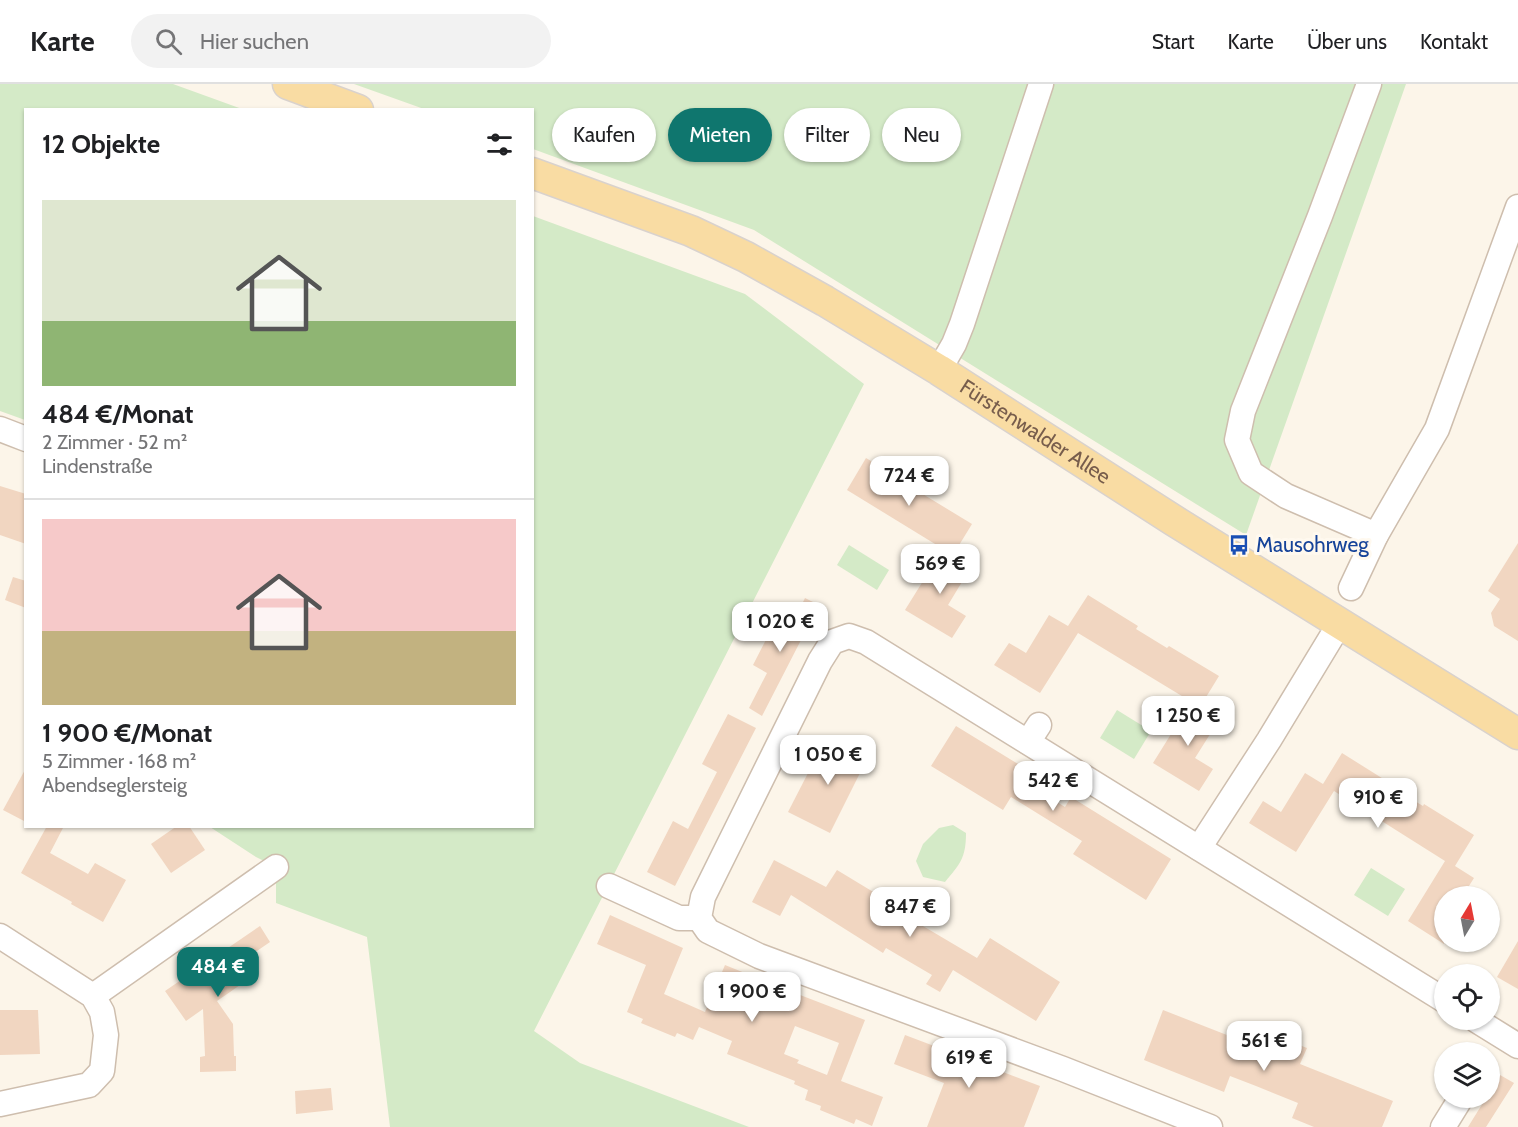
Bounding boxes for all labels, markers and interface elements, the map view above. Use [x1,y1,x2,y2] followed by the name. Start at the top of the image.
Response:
[131,14,551,68] search box
[30,24,95,58] text: Karte
[152,25,185,58] icon: search
[200,28,309,55] text: Hier suchen
[1152,29,1195,54] text: Start
[1228,29,1274,54] text: Karte
[1307,29,1387,54] text: Über uns
[1420,29,1488,54] text: Kontakt
[552,108,656,162] chip: Kaufen
[668,108,772,162] chip: Mieten
[784,108,870,162] chip: Filter
[882,108,961,162] chip: Neu
[42,128,160,160] text: 12 Objekte
[483,128,516,161] icon: filters
[225,239,333,347] icon: home
[955,374,1116,489] street label: Fürstenwalder Allee
[42,398,194,430] text: 484 €/Monat
[42,430,187,454] text: 2 Zimmer · 52 m²
[42,454,152,478] text: Lindenstraße
[867,456,951,507] pin: 724 €
[884,463,934,487] text: 724 €
[1256,532,1369,557] place label: Mausohrweg
[1227,533,1251,557] bus stop icon: Mausohrweg
[898,544,982,595] pin: 569 €
[915,551,965,575] text: 569 €
[225,558,333,666] icon: home
[725,602,835,653] pin: 1 020 €
[746,609,814,633] text: 1 020 €
[1133,696,1243,747] pin: 1 250 €
[1156,703,1220,727] text: 1 250 €
[42,717,212,749] text: 1 900 €/Monat
[773,735,883,786] pin: 1 050 €
[794,742,862,766] text: 1 050 €
[42,749,197,773] text: 5 Zimmer · 168 m²
[1011,761,1095,812] pin: 542 €
[1027,768,1079,792] text: 542 €
[42,773,187,797] text: Abendseglersteig
[1336,778,1420,829] pin: 910 €
[1353,785,1403,809] text: 910 €
[1434,886,1500,952] north arrow
[1434,886,1500,1108] map controls
[868,887,952,938] pin: 847 €
[884,894,936,918] text: 847 €
[176,947,260,998] pin: 484 €
[191,954,245,978] text: 484 €
[1434,964,1500,1030] button: locate
[697,972,807,1023] pin: 1 900 €
[718,979,786,1003] text: 1 900 €
[1222,1021,1306,1072] pin: 561 €
[1241,1028,1287,1052] text: 561 €
[927,1038,1011,1089] pin: 619 €
[1434,1042,1500,1108] button: layers
[945,1045,993,1069] text: 619 €

